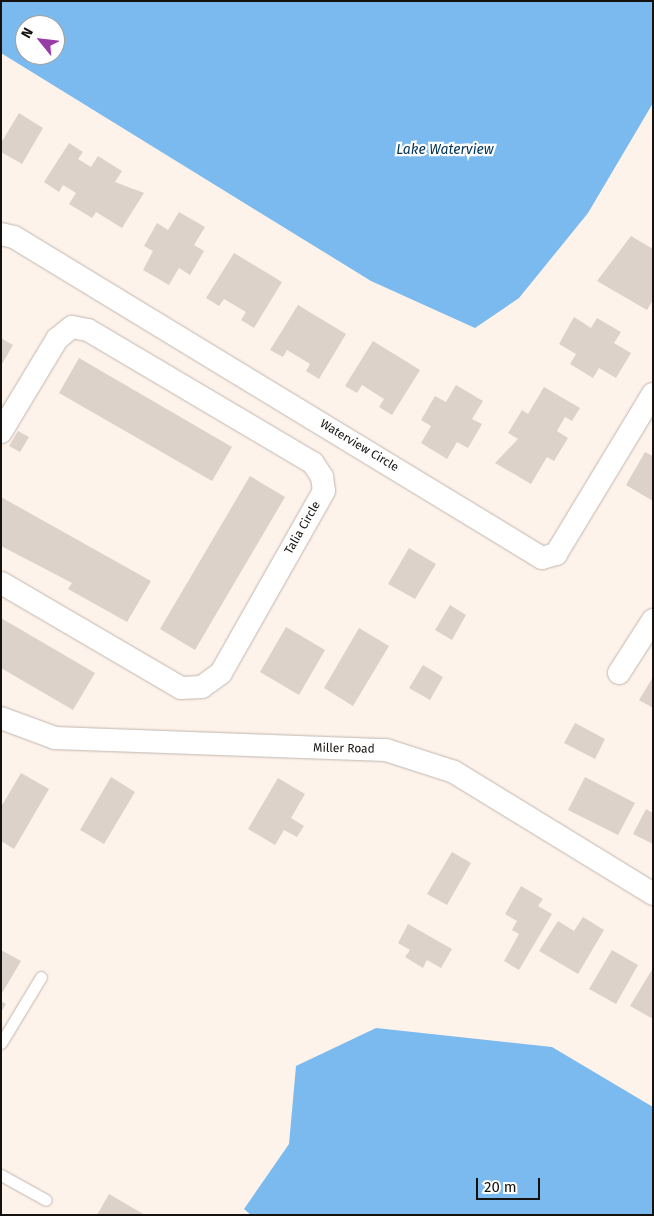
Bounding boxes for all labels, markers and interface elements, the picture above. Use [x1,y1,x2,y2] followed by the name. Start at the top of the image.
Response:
[15,15,65,65] north arrow
[18,25,37,41] text: N
[396,142,494,158] water label: Lake Waterview
[317,417,401,475] street label: Waterview Circle
[282,499,324,557] street label: Talia Circle
[313,741,375,757] street label: Miller Road
[479,1168,543,1200] scale bar
[484,1178,517,1196] text: 20 m

